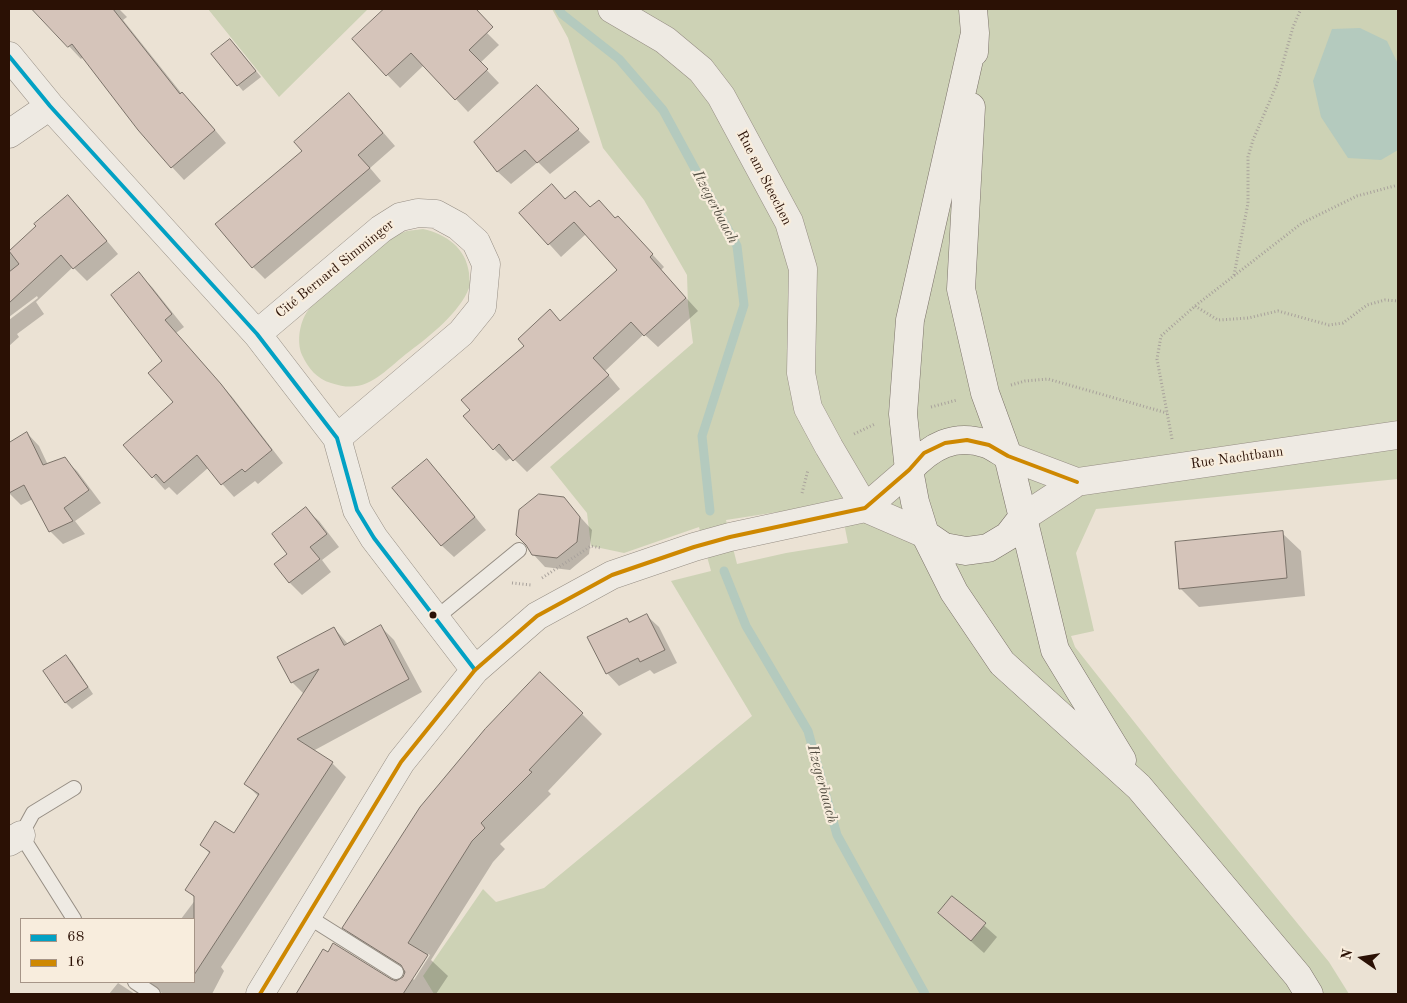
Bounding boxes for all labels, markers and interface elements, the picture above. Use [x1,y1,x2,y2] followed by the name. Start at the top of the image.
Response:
[733,128,795,228] street label: Rue am Steechen
[688,167,742,247] water label: Itzegerbaach
[272,216,398,322] street label: Cité Bernard Simminger
[1190,443,1284,473] street label: Rue Nachtbann
[428,610,438,620] unlabelled marker
[803,743,841,825] water label: Itzegerbaach
[20,918,195,983] legend
[67,930,84,945] text: 68
[1337,933,1387,983] north arrow
[1339,948,1355,961] text: N
[67,955,84,970] text: 16

